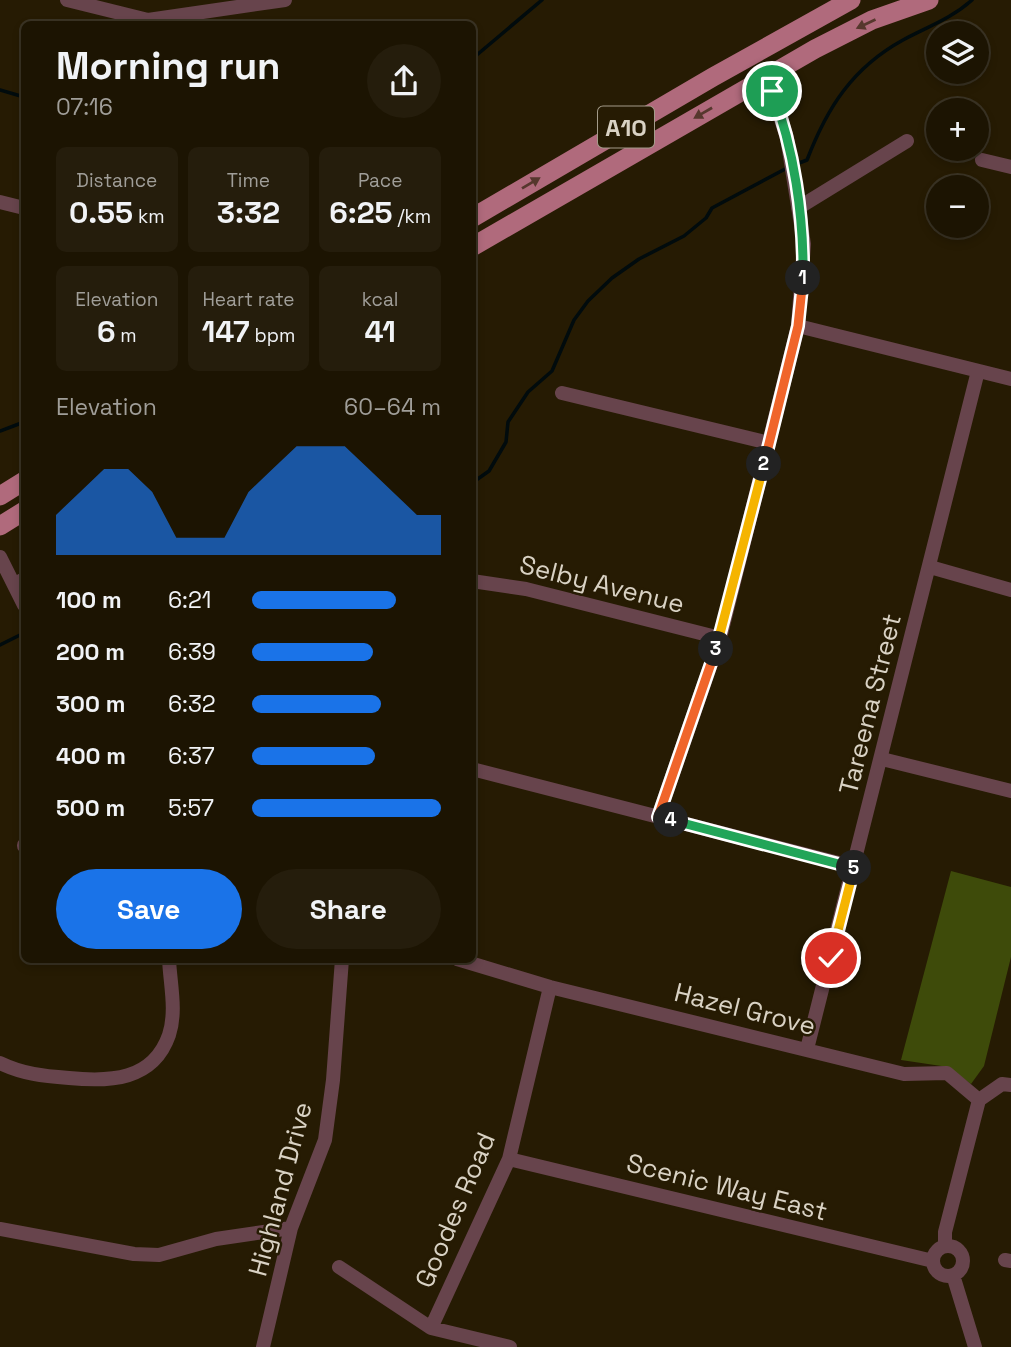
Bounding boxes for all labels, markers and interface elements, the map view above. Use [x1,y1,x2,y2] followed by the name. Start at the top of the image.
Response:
[855,19,876,30] one-way arrow
[926,21,989,238] map controls
[926,21,989,84] button: layers
[56,42,281,90] text: Morning run
[367,44,441,118] button: share
[742,61,802,121] pin
[753,72,791,110] icon: arrive
[56,92,113,122] text: 07:16
[926,98,989,161] button: +
[598,106,654,148] road number: A10
[693,107,712,119] one-way arrow
[76,168,157,193] text: Distance
[227,168,270,193] text: Time
[358,168,402,193] text: Pace
[926,175,989,238] button: −
[522,177,541,190] one-way arrow
[69,193,133,232] text: 0.55
[217,193,280,232] text: 3:32
[329,193,393,232] text: 6:25
[133,204,165,229] text: km
[393,204,431,229] text: /km
[786,260,820,296] pin: 1
[798,265,807,290] text: 1
[75,287,158,312] text: Elevation
[202,287,295,312] text: Heart rate
[362,287,398,312] text: kcal
[97,312,115,351] text: 6
[202,312,250,351] text: 147
[364,312,396,351] text: 41
[115,323,137,348] text: m
[250,323,295,348] text: bpm
[56,392,157,422] text: Elevation
[344,392,441,422] text: 60–64 m
[746,447,782,482] pin: 2
[758,451,769,476] text: 2
[516,547,688,621] street label: Selby Avenue
[56,585,122,615] text: 100 m
[168,585,211,615] text: 6:21
[831,610,909,798] street label: Tareena Street
[698,632,734,666] pin: 3
[710,636,721,661] text: 3
[56,637,125,667] text: 200 m
[168,637,216,667] text: 6:39
[56,689,125,719] text: 300 m
[168,689,216,719] text: 6:32
[56,741,126,771] text: 400 m
[168,741,215,771] text: 6:37
[56,793,125,823] text: 500 m
[168,793,214,823] text: 5:57
[654,802,688,838] pin: 4
[664,807,677,832] text: 4
[836,850,872,886] pin: 5
[848,855,859,880] text: 5
[56,869,242,949] button: Save
[256,869,441,949] button: Share
[801,928,861,988] pin
[812,939,850,977] icon: check
[671,975,819,1043] street label: Hazel Grove
[240,1098,320,1280] street label: Highland Drive
[407,1127,503,1293] street label: Goodes Road
[623,1146,831,1228] street label: Scenic Way East

